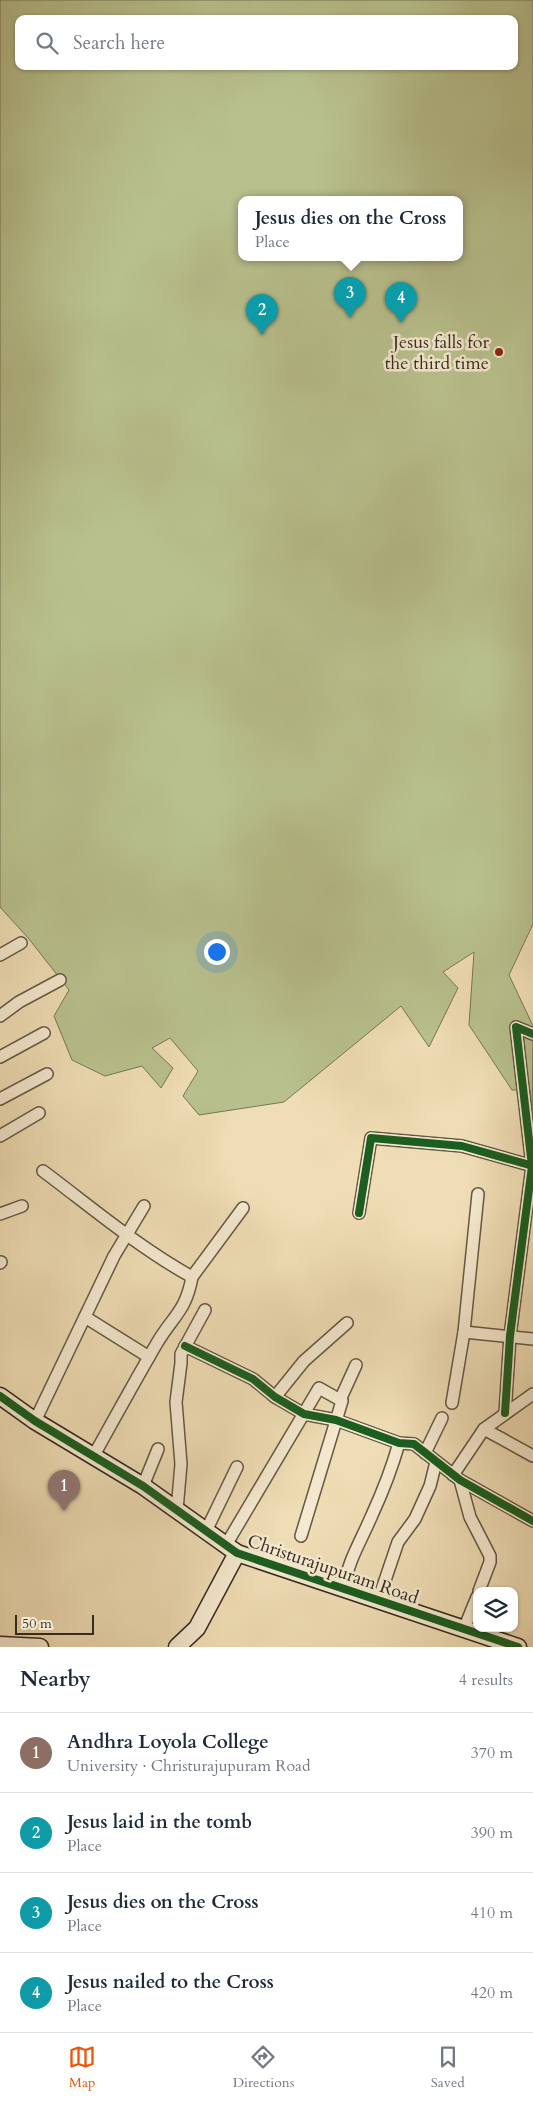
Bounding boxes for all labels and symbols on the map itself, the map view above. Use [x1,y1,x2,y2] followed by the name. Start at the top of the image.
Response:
[334,277,366,318] pin: 3
[385,282,417,323] pin: 4
[246,294,278,335] pin: 2
[385,330,489,376] place label: Jesus falls for the third time
[493,346,505,358] marker: Jesus falls for the third time
[204,939,230,965] your location
[48,1470,80,1511] pin: 1
[244,1528,422,1611] street label: Christurajupuram Road
[15,1612,94,1635] scale bar

